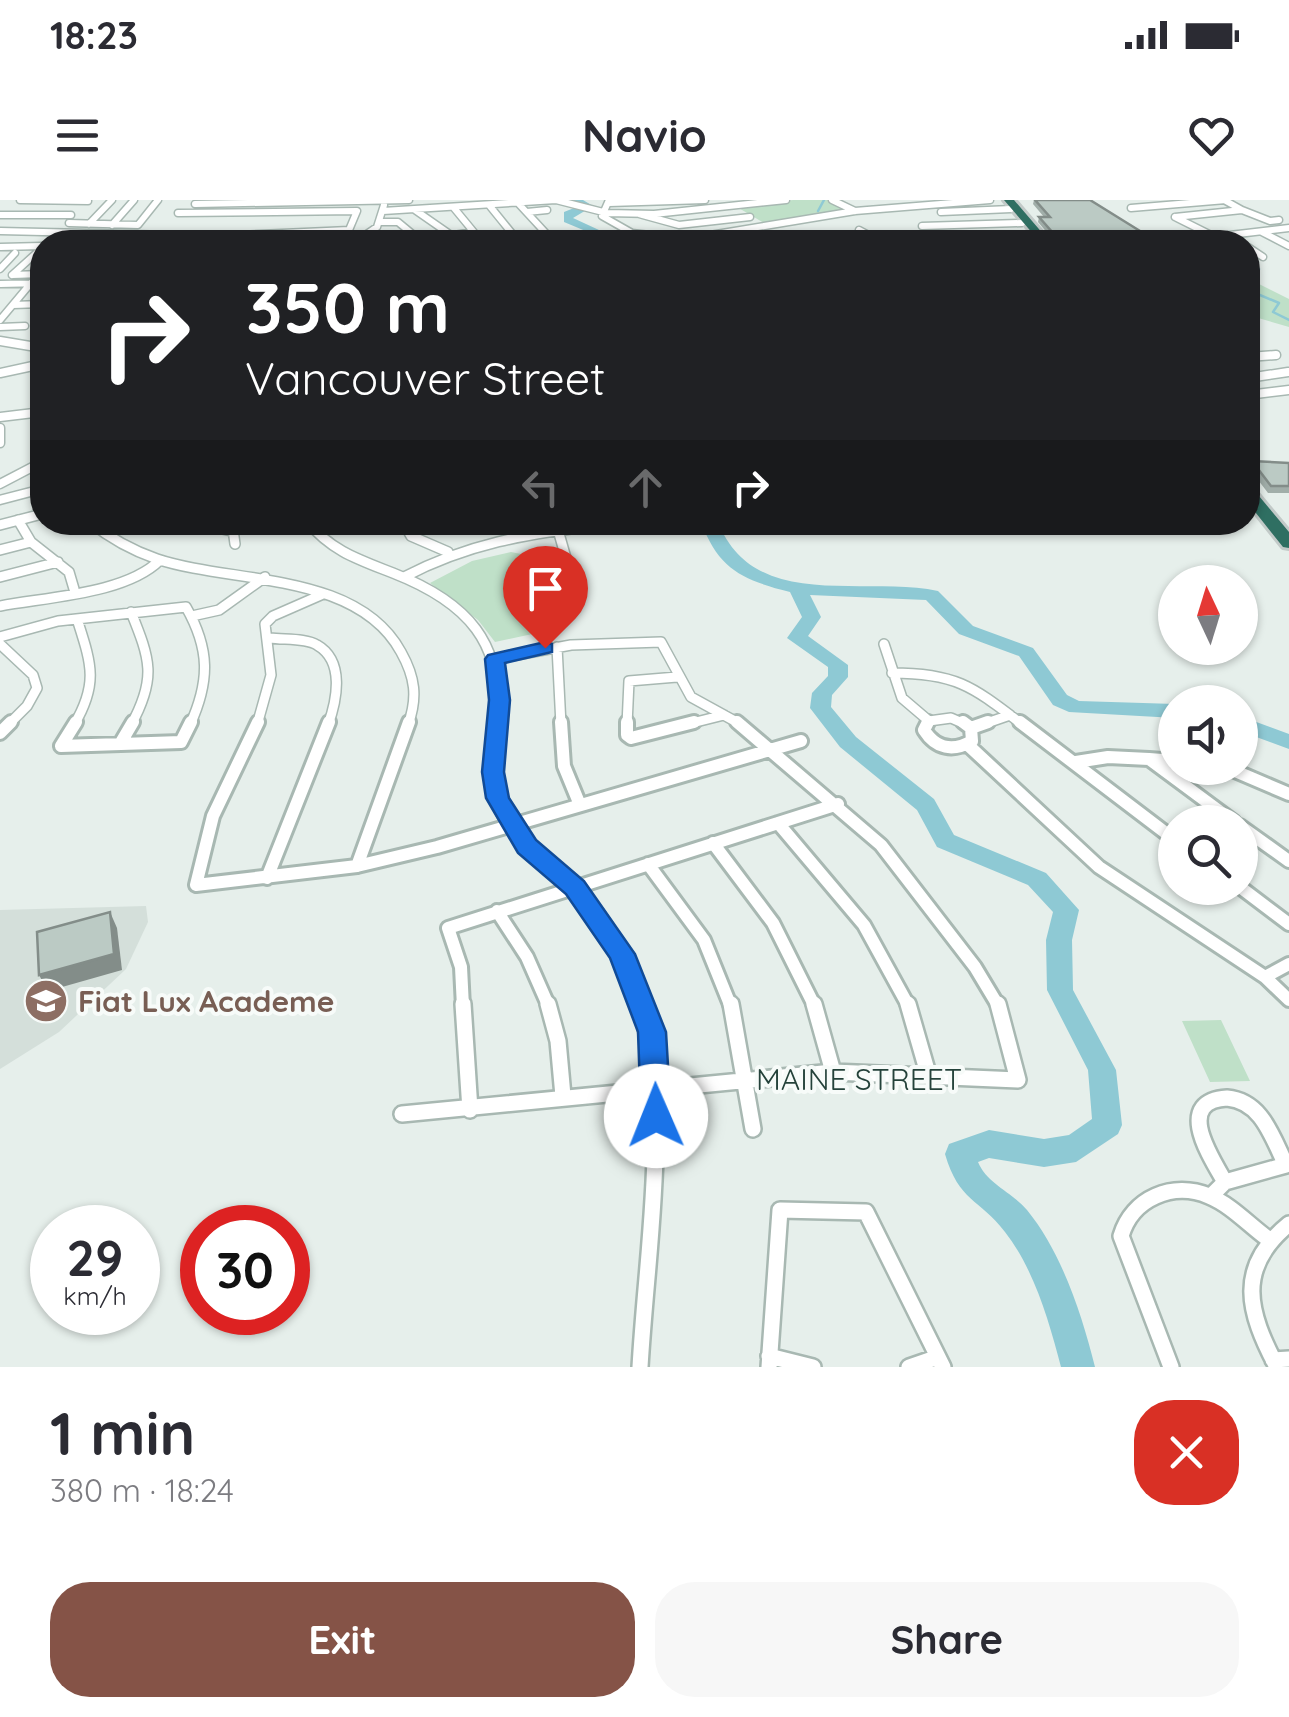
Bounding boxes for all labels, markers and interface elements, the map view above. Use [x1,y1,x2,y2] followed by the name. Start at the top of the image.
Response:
[50,11,138,59] text: 18:23
[582,107,707,163] text: Navio
[50,108,105,163] icon: menu
[1184,108,1239,163] icon: heart
[245,263,450,351] text: 350 m
[80,270,210,400] icon: right
[245,350,605,406] text: Vancouver Street
[513,460,568,515] icon: left
[618,460,673,515] icon: ahead
[723,460,778,515] icon: right
[503,546,588,649] pin
[518,561,573,616] icon: arrive
[1158,565,1258,665] north arrow
[1158,565,1258,905] map controls
[1158,685,1258,785] button: sound
[1158,805,1258,905] button: search
[23,978,69,1024] school or university icon: Fiat Lux Academe
[78,982,334,1020] place label: Fiat Lux Academe
[756,1060,962,1098] street label: MAINE STREET
[604,1064,708,1168] position arrow
[180,1205,310,1335] speed limit sign: 30
[67,1226,123,1289] text: 29
[63,1280,127,1311] text: km/h
[50,1395,195,1470] text: 1 min
[1134,1400,1239,1505] button: close
[50,1470,234,1510] text: 380 m · 18:24
[50,1582,635,1697] button: Exit
[655,1582,1239,1697] button: Share

